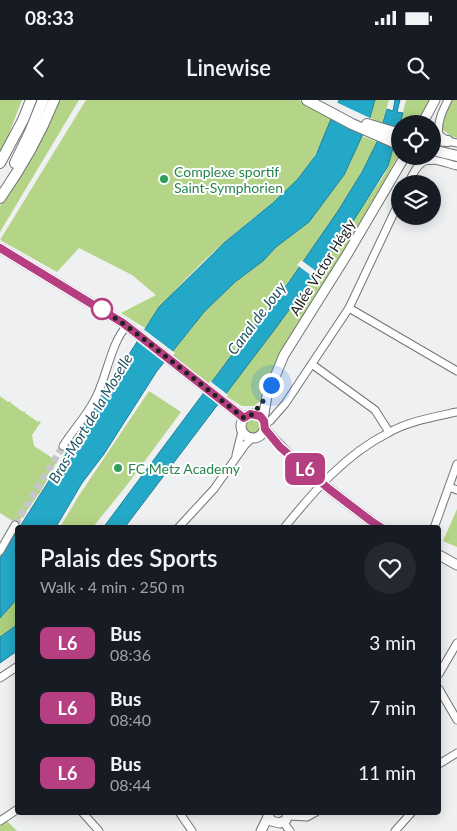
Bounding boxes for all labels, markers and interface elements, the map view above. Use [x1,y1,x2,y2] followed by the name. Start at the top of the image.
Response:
[25,6,74,29] text: 08:33
[25,54,53,82] icon: back
[186,54,271,81] text: Linewise
[404,54,432,82] icon: search
[391,115,441,225] map controls
[391,115,441,165] button: locate
[174,163,283,196] place label: Complexe sportif Saint-Symphorien
[158,173,170,185] marker: Complexe sportif Saint-Symphorien
[391,175,441,225] button: layers
[286,215,359,318] street label: Allée Victor Hégly
[223,277,290,358] water label: Canal de Jouy
[91,298,113,320] unlabelled marker
[44,350,136,486] water label: Bras-Mort de la Moselle
[259,373,284,398] your location
[282,453,328,485] line badge: L6
[295,458,315,480] text: L6
[128,460,241,477] place label: FC Metz Academy
[112,462,124,474] marker: FC Metz Academy
[364,542,416,594] button: heart
[40,543,218,572] text: Palais des Sports
[40,577,185,596] text: Walk · 4 min · 250 m
[110,622,141,645] text: Bus
[369,631,416,654] text: 3 min
[58,632,77,654] text: L6
[110,645,151,664] text: 08:36
[110,687,141,710] text: Bus
[369,696,416,719] text: 7 min
[58,697,77,719] text: L6
[110,710,151,729] text: 08:40
[110,752,141,775] text: Bus
[358,761,416,784] text: 11 min
[58,762,77,784] text: L6
[110,775,151,794] text: 08:44

